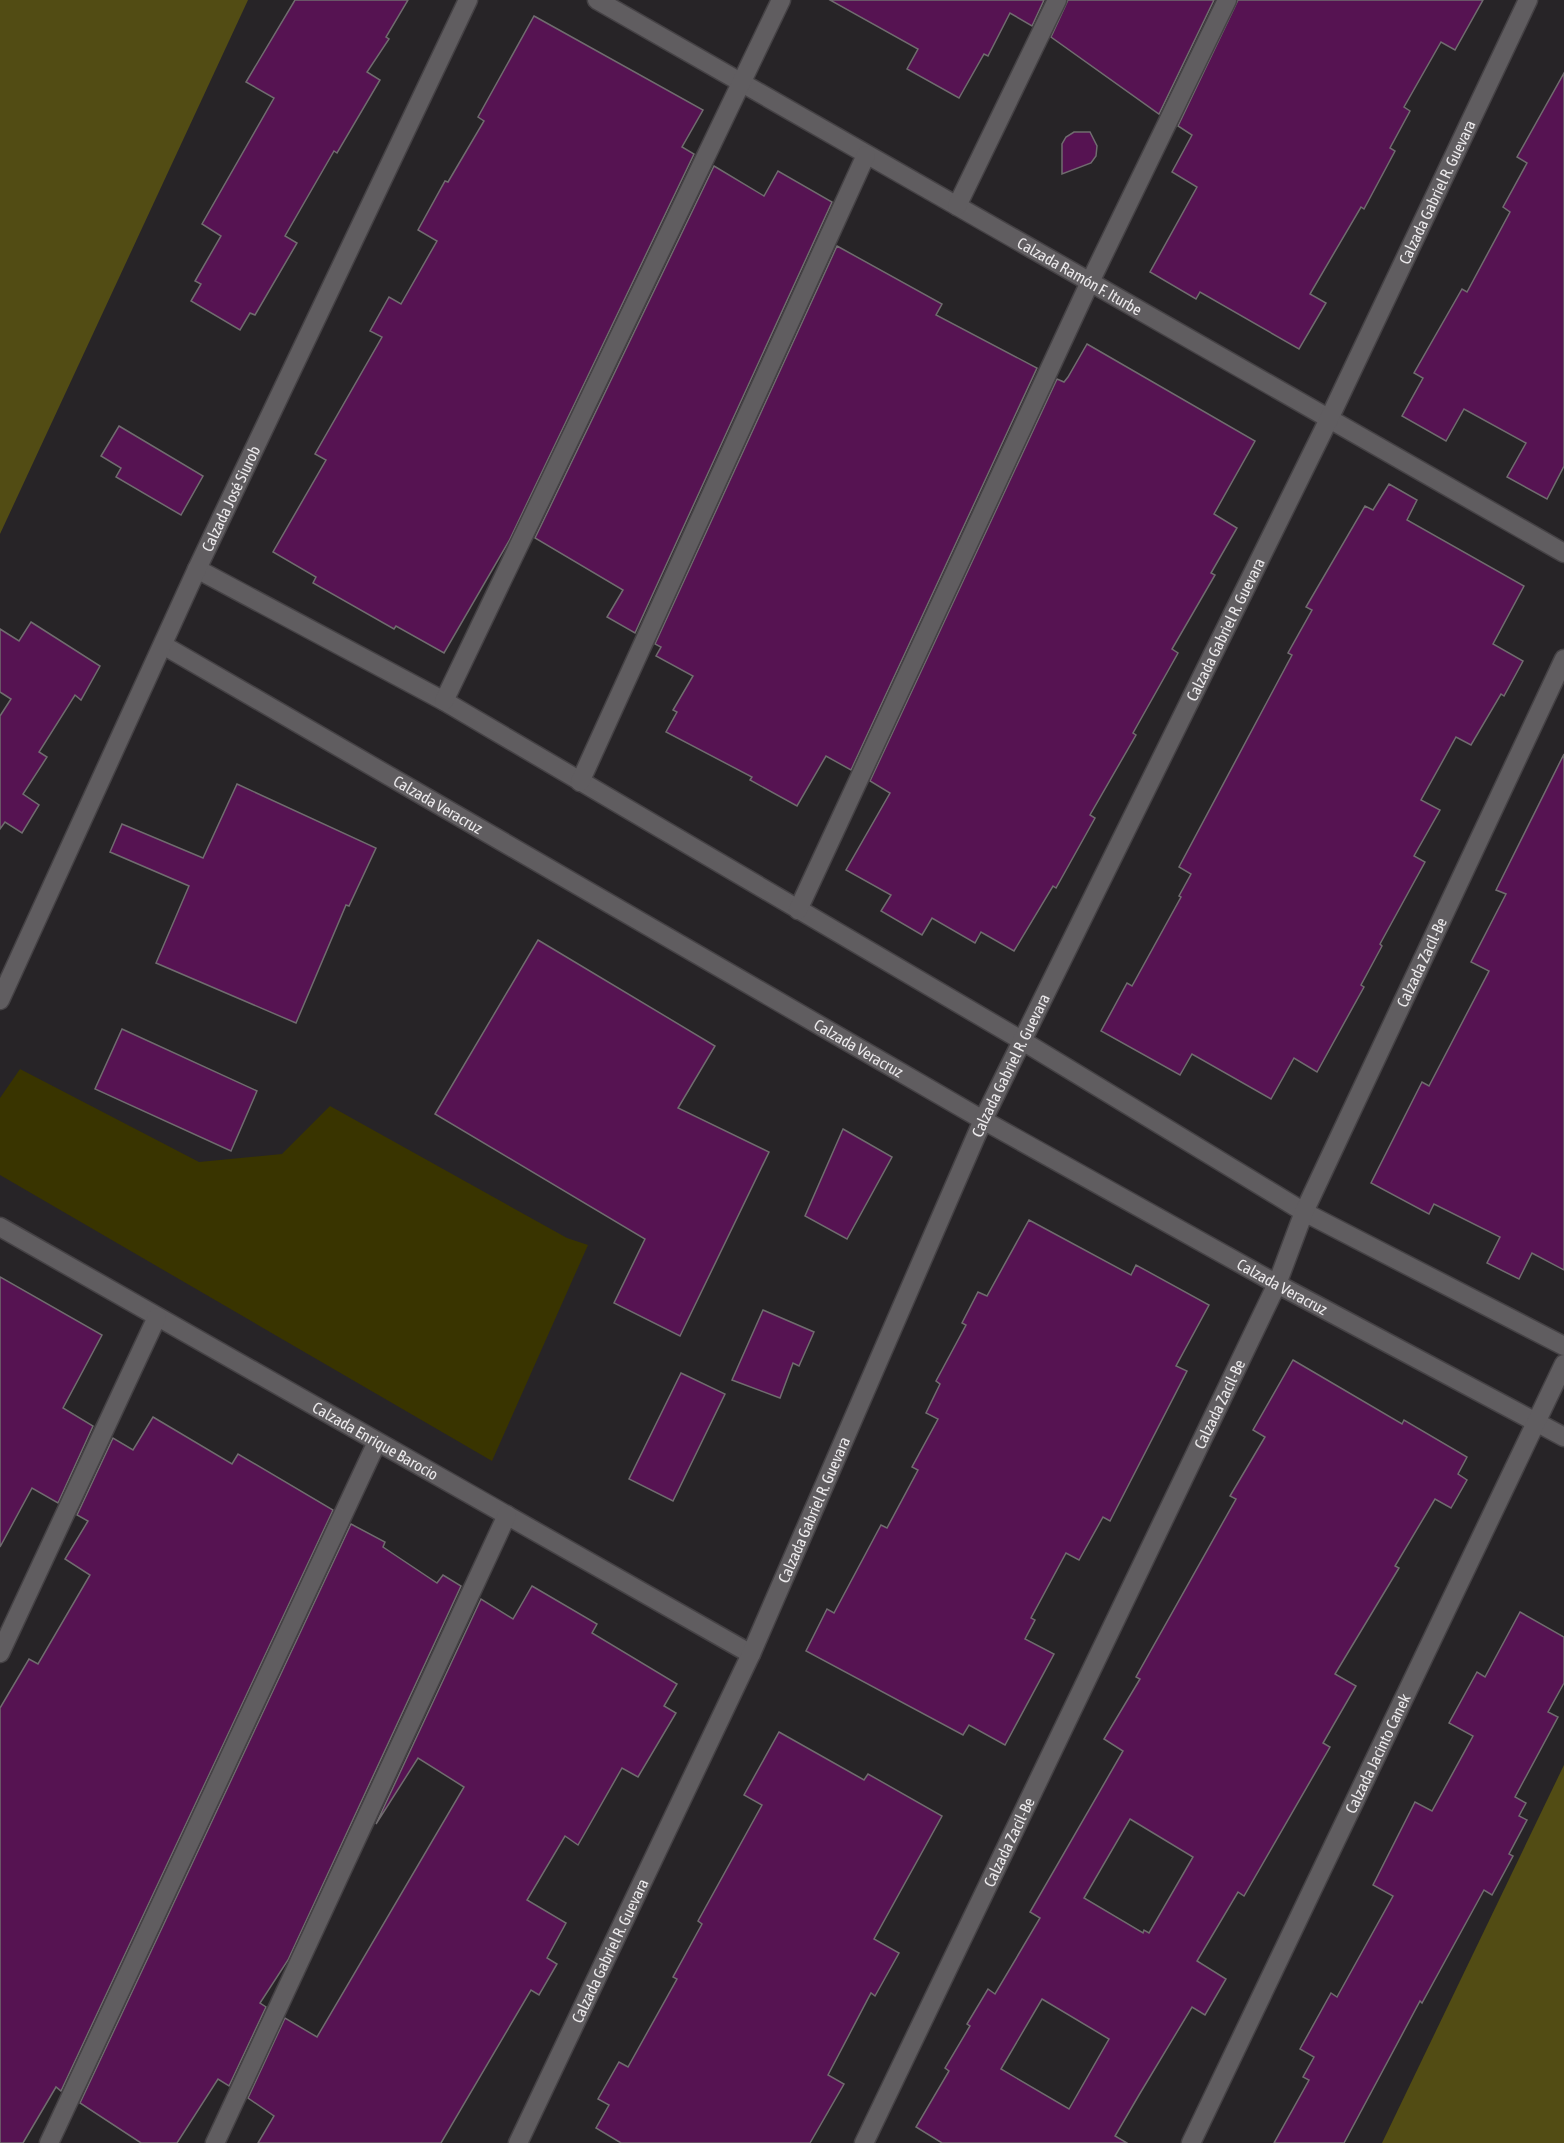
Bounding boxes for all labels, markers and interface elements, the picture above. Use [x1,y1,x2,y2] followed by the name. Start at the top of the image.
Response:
[1395,117,1479,267] street label: Calzada Gabriel R. Guevara
[1014,233,1145,319] street label: Calzada Ramón F. Iturbe
[198,443,263,554] street label: Calzada José Siurob
[1182,555,1268,704] street label: Calzada Gabriel R. Guevara
[390,772,486,837] street label: Calzada Veracruz
[1393,915,1450,1010] street label: Calzada Zacil-Be
[968,991,1053,1140] street label: Calzada Gabriel R. Guevara
[811,1015,907,1081] street label: Calzada Veracruz
[1234,1255,1331,1318] street label: Calzada Veracruz
[1190,1356,1248,1451] street label: Calzada Zacil-Be
[310,1398,442,1483] street label: Calzada Enrique Barocio
[774,1434,853,1585] street label: Calzada Gabriel R. Guevara
[1341,1691,1414,1816] street label: Calzada Jacinto Canek
[980,1794,1038,1889] street label: Calzada Zacil-Be
[568,1876,652,2026] street label: Calzada Gabriel R. Guevara

